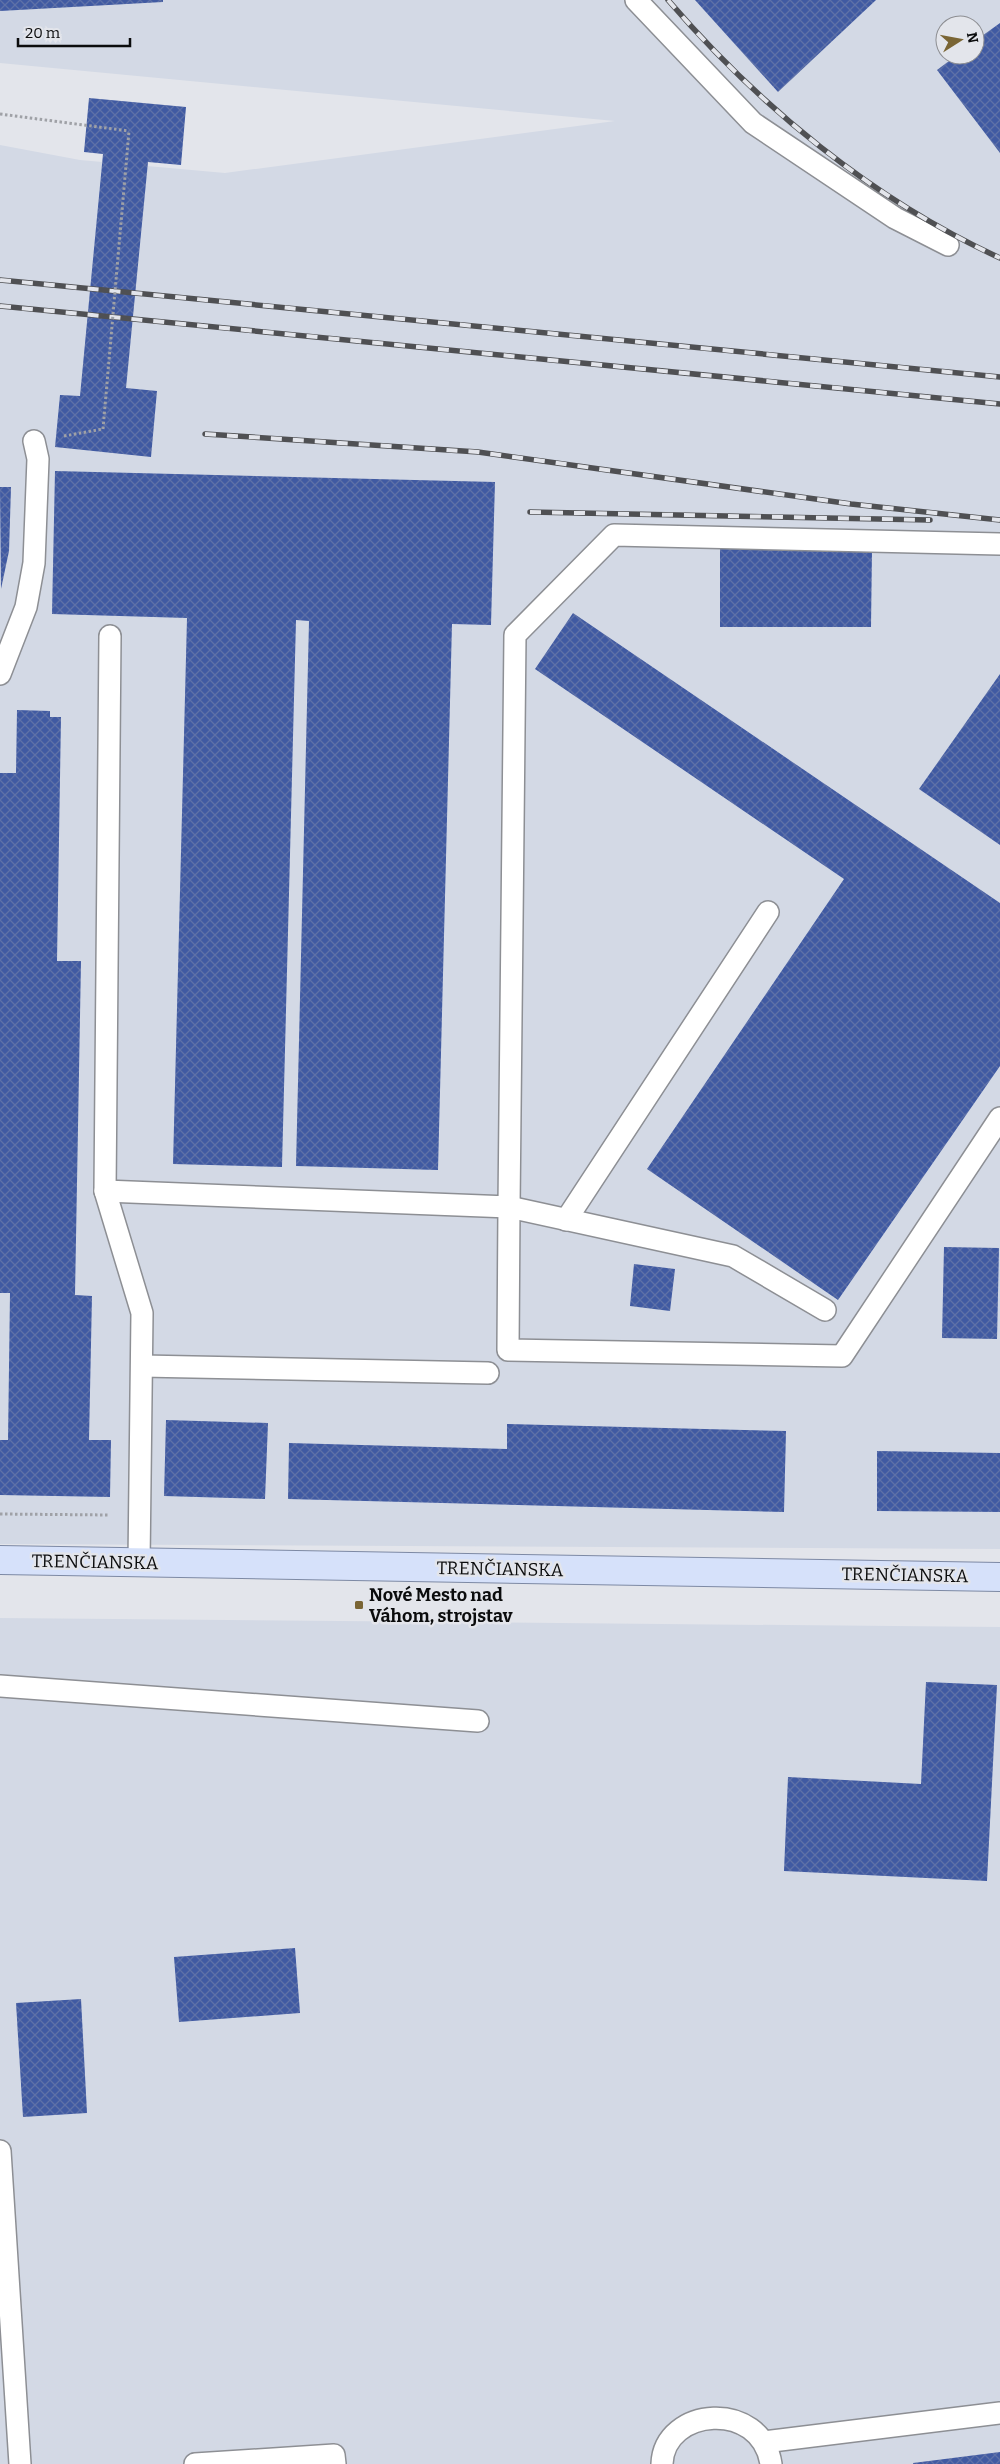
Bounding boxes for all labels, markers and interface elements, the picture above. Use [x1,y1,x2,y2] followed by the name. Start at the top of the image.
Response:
[18,15,130,47] scale bar
[935,15,985,65] north arrow
[25,24,61,42] text: 20 m
[963,31,982,45] text: N
[31,1550,159,1574] street label: TRENČIANSKA
[436,1557,564,1581] street label: TRENČIANSKA
[841,1563,969,1587] street label: TRENČIANSKA
[369,1584,513,1627] place label: Nové Mesto nad Váhom, strojstav
[353,1599,365,1611] marker: Nové Mesto nad Váhom, strojstav

